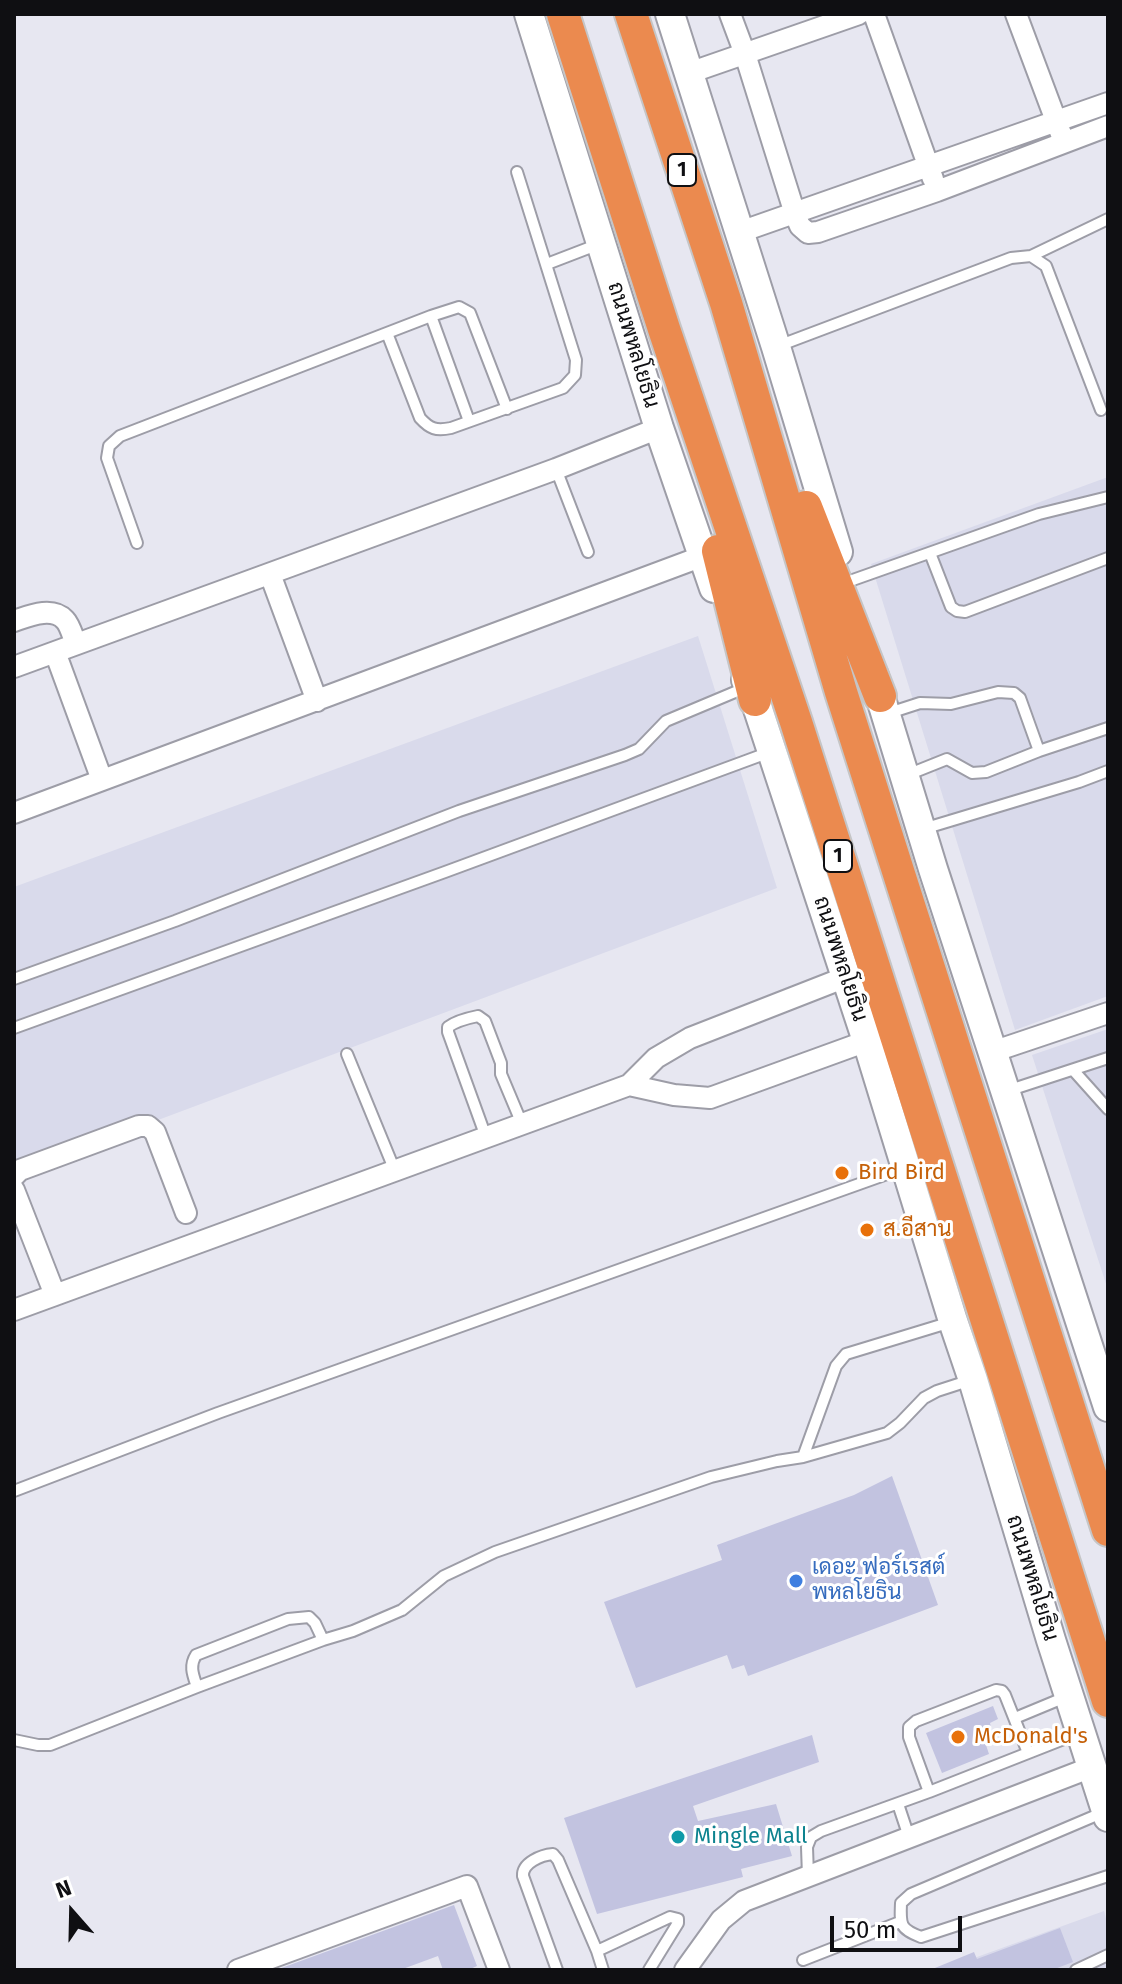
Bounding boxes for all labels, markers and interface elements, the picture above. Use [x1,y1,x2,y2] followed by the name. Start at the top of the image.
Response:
[668,154,696,186] road number: 1
[601,279,665,411] street label: ถนนพหลโยธิน
[824,840,852,872] road number: 1
[807,893,873,1025] street label: ถนนพหลโยธิน
[858,1160,945,1186] place label: Bird Bird
[833,1164,851,1182] marker: Bird Bird
[883,1217,951,1243] place label: ส.อีสาน
[858,1221,876,1239] marker: ส.อีสาน
[1000,1512,1064,1644] street label: ถนนพหลโยธิน
[812,1555,945,1606] place label: เดอะ ฟอร์เรสต์ พหลโยธิน
[787,1572,805,1590] marker: เดอะ ฟอร์เรสต์ พหลโยธิน
[974,1724,1088,1750] place label: McDonald's
[949,1728,967,1746] marker: McDonald's
[694,1824,808,1850] place label: Mingle Mall
[669,1828,687,1846] marker: Mingle Mall
[32,1872,112,1952] north arrow
[52,1874,75,1904] text: N
[834,1900,966,1950] scale bar
[844,1916,896,1944] text: 50 m

